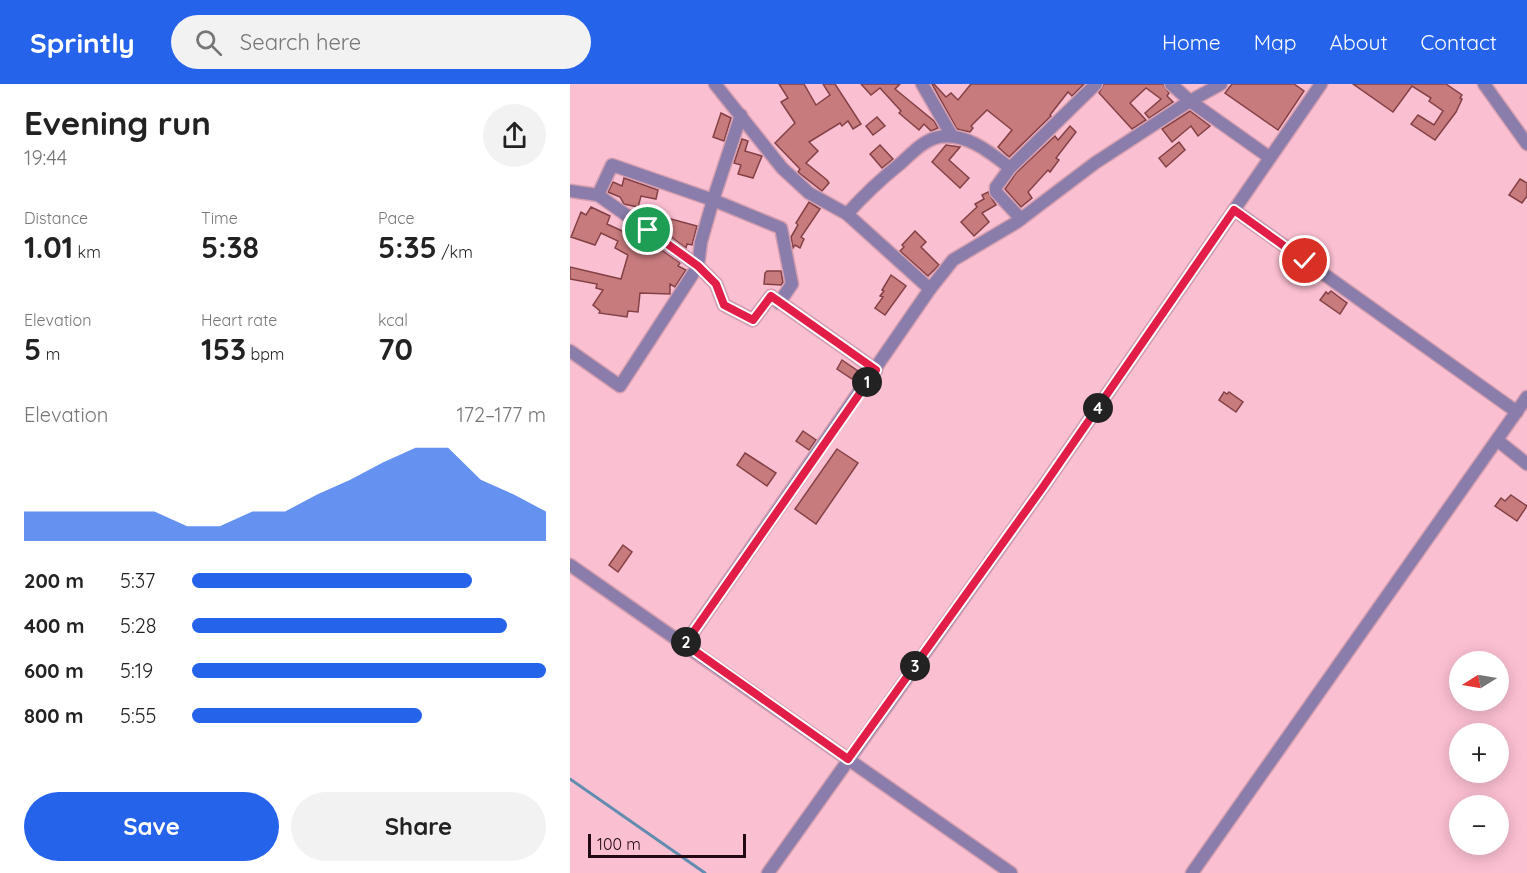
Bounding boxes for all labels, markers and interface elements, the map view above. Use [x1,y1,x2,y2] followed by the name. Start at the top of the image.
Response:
[171,15,591,69] search box
[30,25,135,60] text: Sprintly
[192,26,225,59] icon: search
[240,28,361,56] text: Search here
[1162,29,1221,55] text: Home
[1254,29,1297,55] text: Map
[1330,29,1388,55] text: About
[1421,29,1497,55] text: Contact
[24,102,211,143] text: Evening run
[483,104,546,167] button: share
[24,145,67,170] text: 19:44
[622,204,673,255] pin
[24,208,88,228] text: Distance
[201,208,238,228] text: Time
[378,208,414,228] text: Pace
[631,213,664,246] icon: arrive
[24,228,73,266] text: 1.01
[201,228,259,266] text: 5:38
[378,228,437,266] text: 5:35
[1279,235,1330,286] pin
[73,242,101,262] text: km
[437,242,473,262] text: /km
[1288,244,1321,277] icon: check
[24,310,91,330] text: Elevation
[201,310,277,330] text: Heart rate
[378,310,408,330] text: kcal
[24,330,41,368] text: 5
[201,330,246,368] text: 153
[378,330,413,368] text: 70
[41,344,60,364] text: m
[246,344,284,364] text: bpm
[852,367,882,397] pin: 1
[864,372,870,392] text: 1
[1083,393,1113,423] pin: 4
[1093,398,1103,418] text: 4
[24,402,108,427] text: Elevation
[456,402,546,427] text: 172–177 m
[24,568,84,593] text: 200 m
[120,568,155,593] text: 5:37
[24,613,84,638] text: 400 m
[120,613,157,638] text: 5:28
[671,627,701,657] pin: 2
[681,632,691,652] text: 2
[900,651,930,681] pin: 3
[1449,651,1509,711] north arrow
[1449,651,1509,855] map controls
[911,656,919,676] text: 3
[24,658,84,683] text: 600 m
[120,658,153,683] text: 5:19
[24,703,84,728] text: 800 m
[120,703,156,728] text: 5:55
[1449,723,1509,783] button: +
[24,792,279,861] button: Save
[291,792,546,861] button: Share
[1449,795,1509,855] button: −
[588,831,746,858] scale bar
[597,834,641,854] text: 100 m

